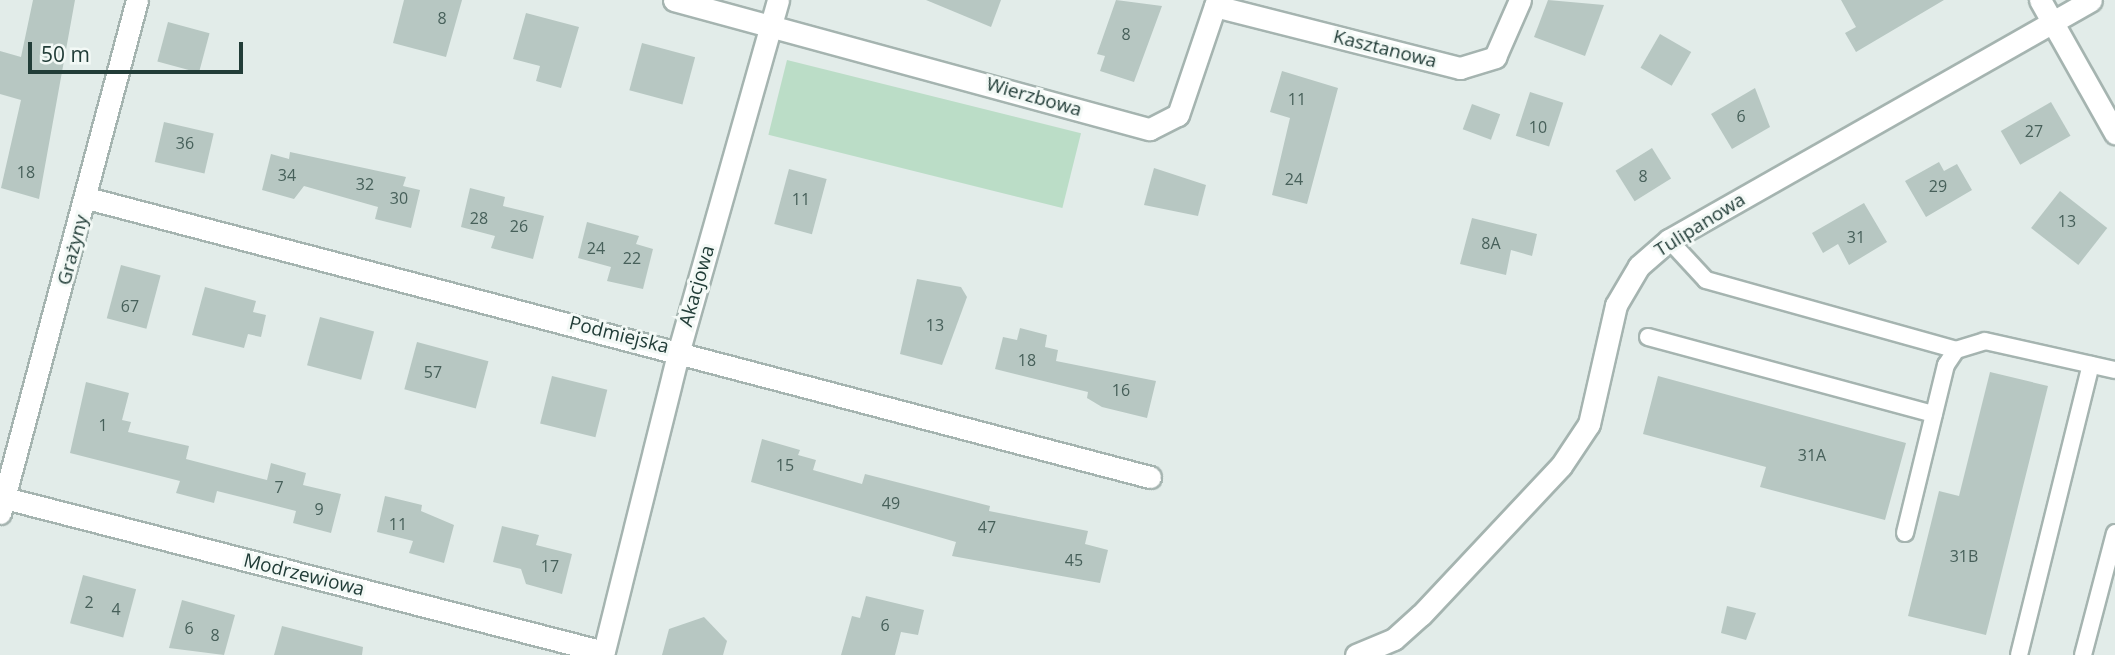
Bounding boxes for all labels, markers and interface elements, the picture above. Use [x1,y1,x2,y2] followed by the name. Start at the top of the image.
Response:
[437,8,447,28] house number: 8
[1121,24,1131,44] house number: 8
[1331,25,1439,73] street label: Kasztanowa
[32,28,247,72] scale bar
[41,40,90,68] text: 50 m
[984,73,1084,121] street label: Wierzbowa
[1288,89,1306,109] house number: 11
[1736,106,1746,126] house number: 6
[1529,117,1547,137] house number: 10
[2025,121,2043,141] house number: 27
[176,133,194,153] house number: 36
[17,162,35,182] house number: 18
[278,165,296,185] house number: 34
[1638,166,1648,186] house number: 8
[1285,169,1303,189] house number: 24
[356,174,374,194] house number: 32
[1929,176,1947,196] house number: 29
[390,188,408,208] house number: 30
[1651,188,1749,262] street label: Tulipanowa
[792,189,810,209] house number: 11
[470,208,488,228] house number: 28
[2058,211,2076,231] house number: 13
[53,212,93,288] street label: Grażyny
[510,216,528,236] house number: 26
[1847,227,1865,247] house number: 31
[1481,233,1501,253] house number: 8A
[587,238,605,258] house number: 24
[675,243,719,329] street label: Akacjowa
[623,248,641,268] house number: 22
[121,296,139,316] house number: 67
[567,312,671,358] street label: Podmiejska
[926,315,944,335] house number: 13
[1018,350,1036,370] house number: 18
[424,362,442,382] house number: 57
[1112,380,1130,400] house number: 16
[98,415,108,435] house number: 1
[1798,445,1826,465] house number: 31A
[776,455,794,475] house number: 15
[274,477,284,497] house number: 7
[882,493,900,513] house number: 49
[314,499,324,519] house number: 9
[389,514,407,534] house number: 11
[978,517,996,537] house number: 47
[1950,546,1978,566] house number: 31B
[241,549,367,601] street label: Modrzewiowa
[1065,550,1083,570] house number: 45
[541,556,559,576] house number: 17
[84,592,94,612] house number: 2
[111,599,121,619] house number: 4
[880,615,890,635] house number: 6
[184,618,194,638] house number: 6
[210,625,220,645] house number: 8

